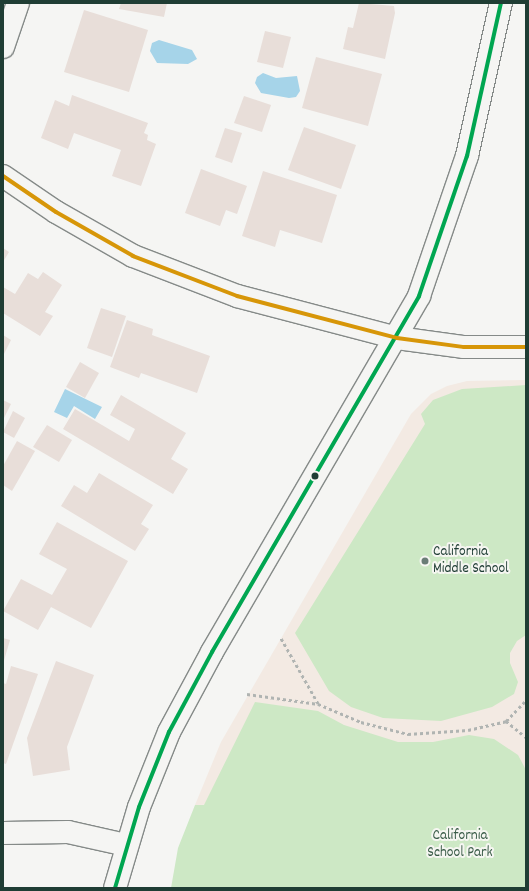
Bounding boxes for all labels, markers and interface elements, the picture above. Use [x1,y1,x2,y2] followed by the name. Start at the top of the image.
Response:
[310,471,320,481] unlabelled marker
[433,543,509,578] place label: California Middle School
[420,556,430,566] marker: California Middle School
[427,827,493,862] park label: California School Park

